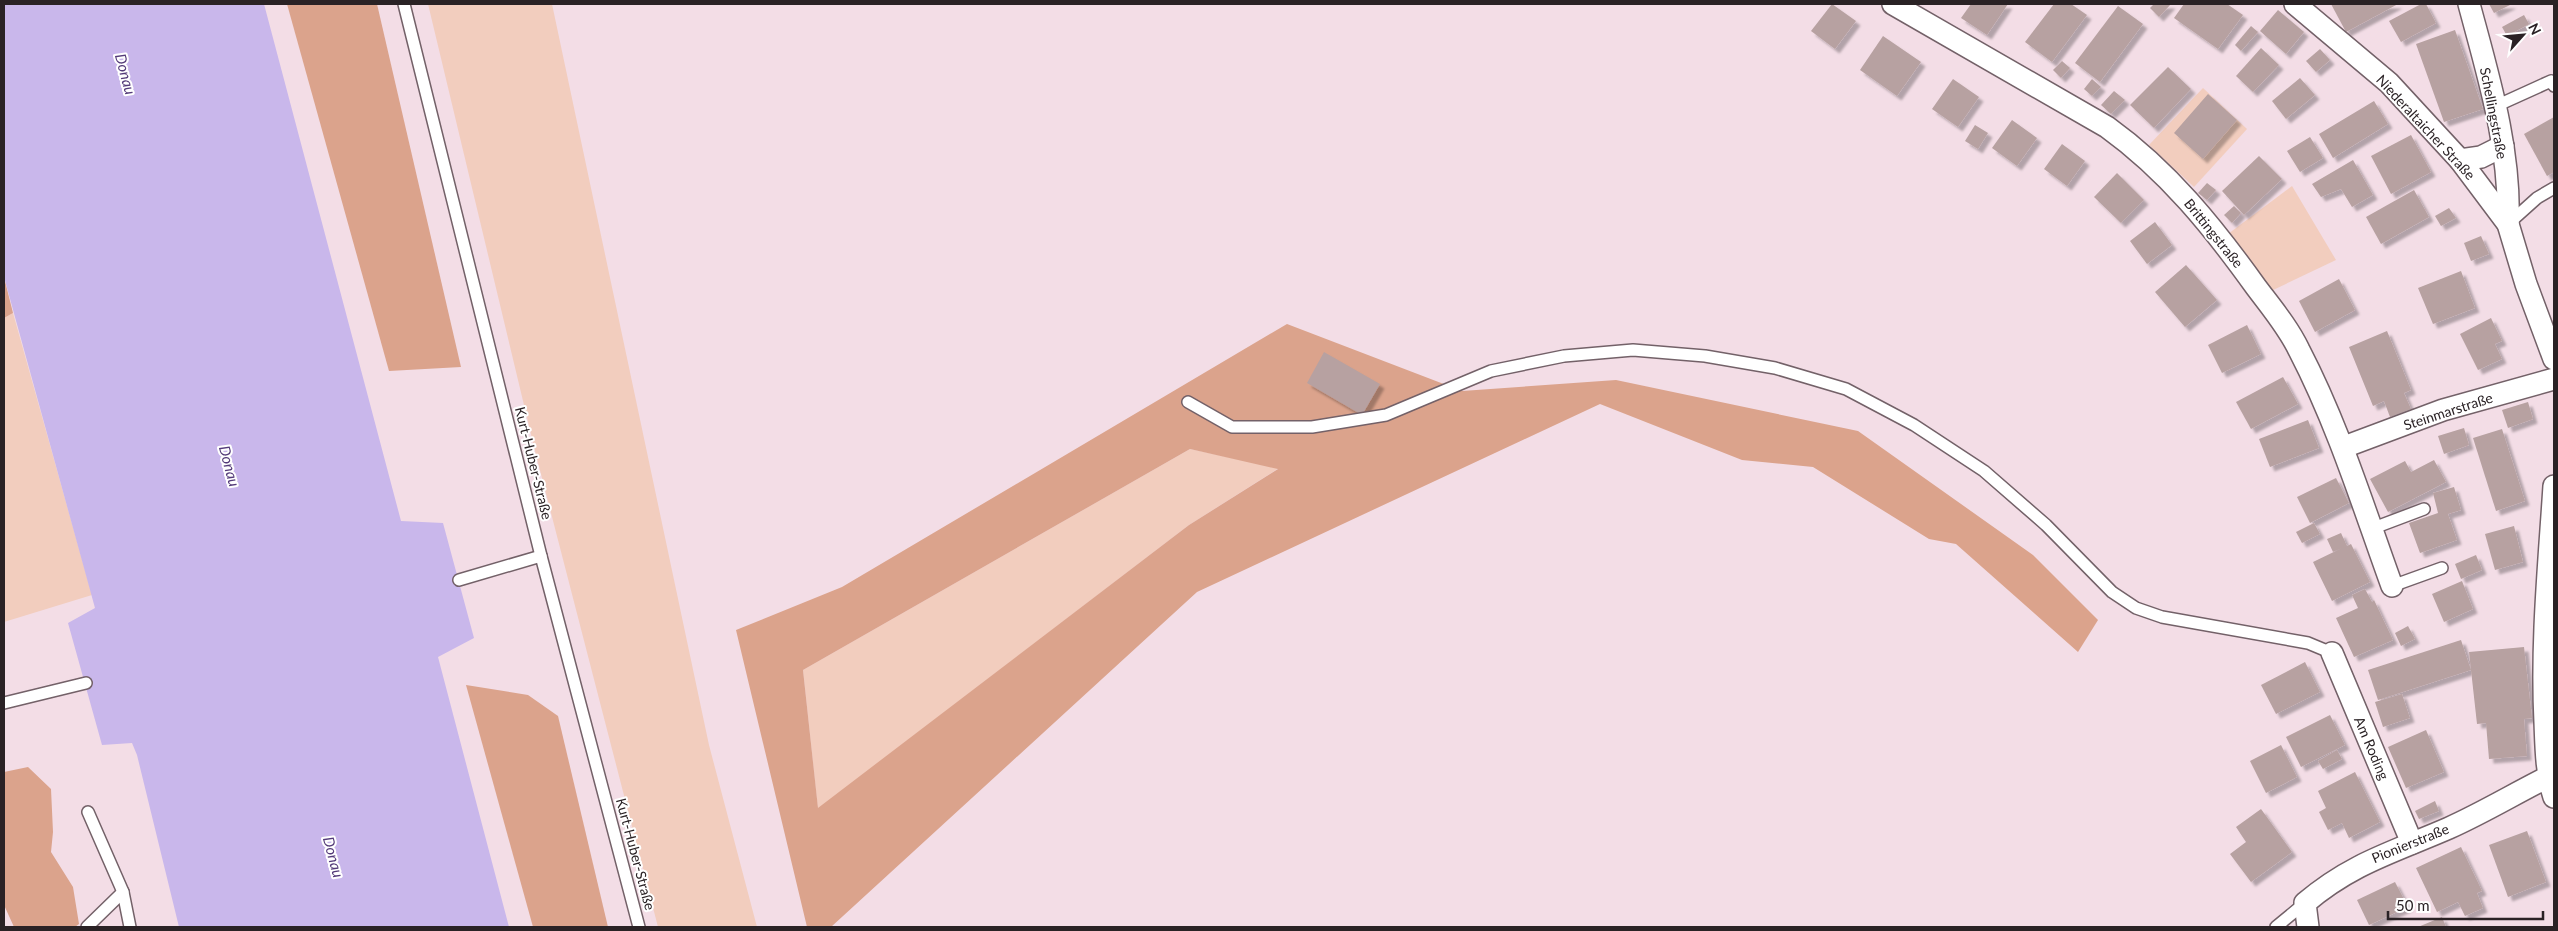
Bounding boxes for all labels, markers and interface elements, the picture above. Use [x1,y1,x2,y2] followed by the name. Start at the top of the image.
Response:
[2498,10,2548,60] north arrow
[2525,20,2545,38] text: N
[112,51,140,97] water label: Donau
[2477,66,2511,160] street label: Schellingstraße
[2373,71,2479,183] street label: Niederaltaicher Straße
[2181,195,2247,271] street label: Brittingstraße
[2401,389,2495,433] street label: Steinmarstraße
[512,405,556,521] street label: Kurt-Huber-Straße
[216,443,244,489] water label: Donau
[2351,714,2393,782] street label: Am Roding
[613,796,659,912] street label: Kurt-Huber-Straße
[2369,820,2451,866] street label: Pionierstraße
[320,834,348,880] water label: Donau
[2388,888,2543,920] scale bar
[2396,896,2430,914] text: 50 m

